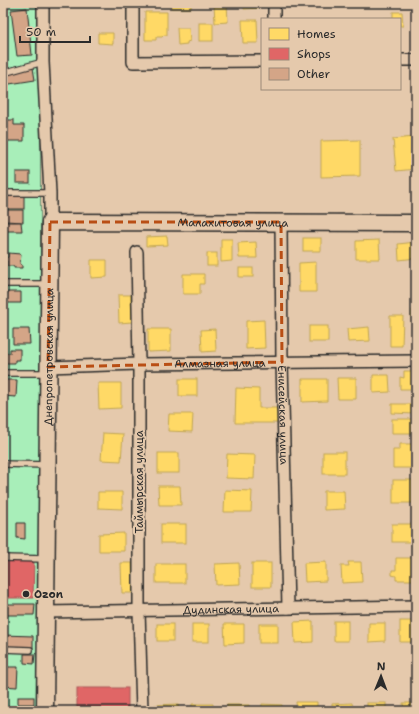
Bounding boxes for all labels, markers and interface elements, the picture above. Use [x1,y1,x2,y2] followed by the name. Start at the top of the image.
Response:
[20,18,90,44] scale bar
[261,18,401,90] legend
[26,24,56,40] text: 50 m
[297,26,336,42] text: Homes
[297,46,331,62] text: Shops
[297,66,331,82] text: Other
[178,215,289,230] street label: Малахитовая улица
[40,288,57,426] street label: Днепропетровская улица
[174,355,266,371] street label: Алмазная улица
[275,365,292,465] street label: Енисейская улица
[132,430,147,534] street label: Таймырская улица
[34,587,64,602] place label: Ozon
[21,589,31,599] marker: Ozon
[183,601,279,617] street label: Дудинская улица
[361,656,401,696] north arrow
[377,659,386,674] text: N

